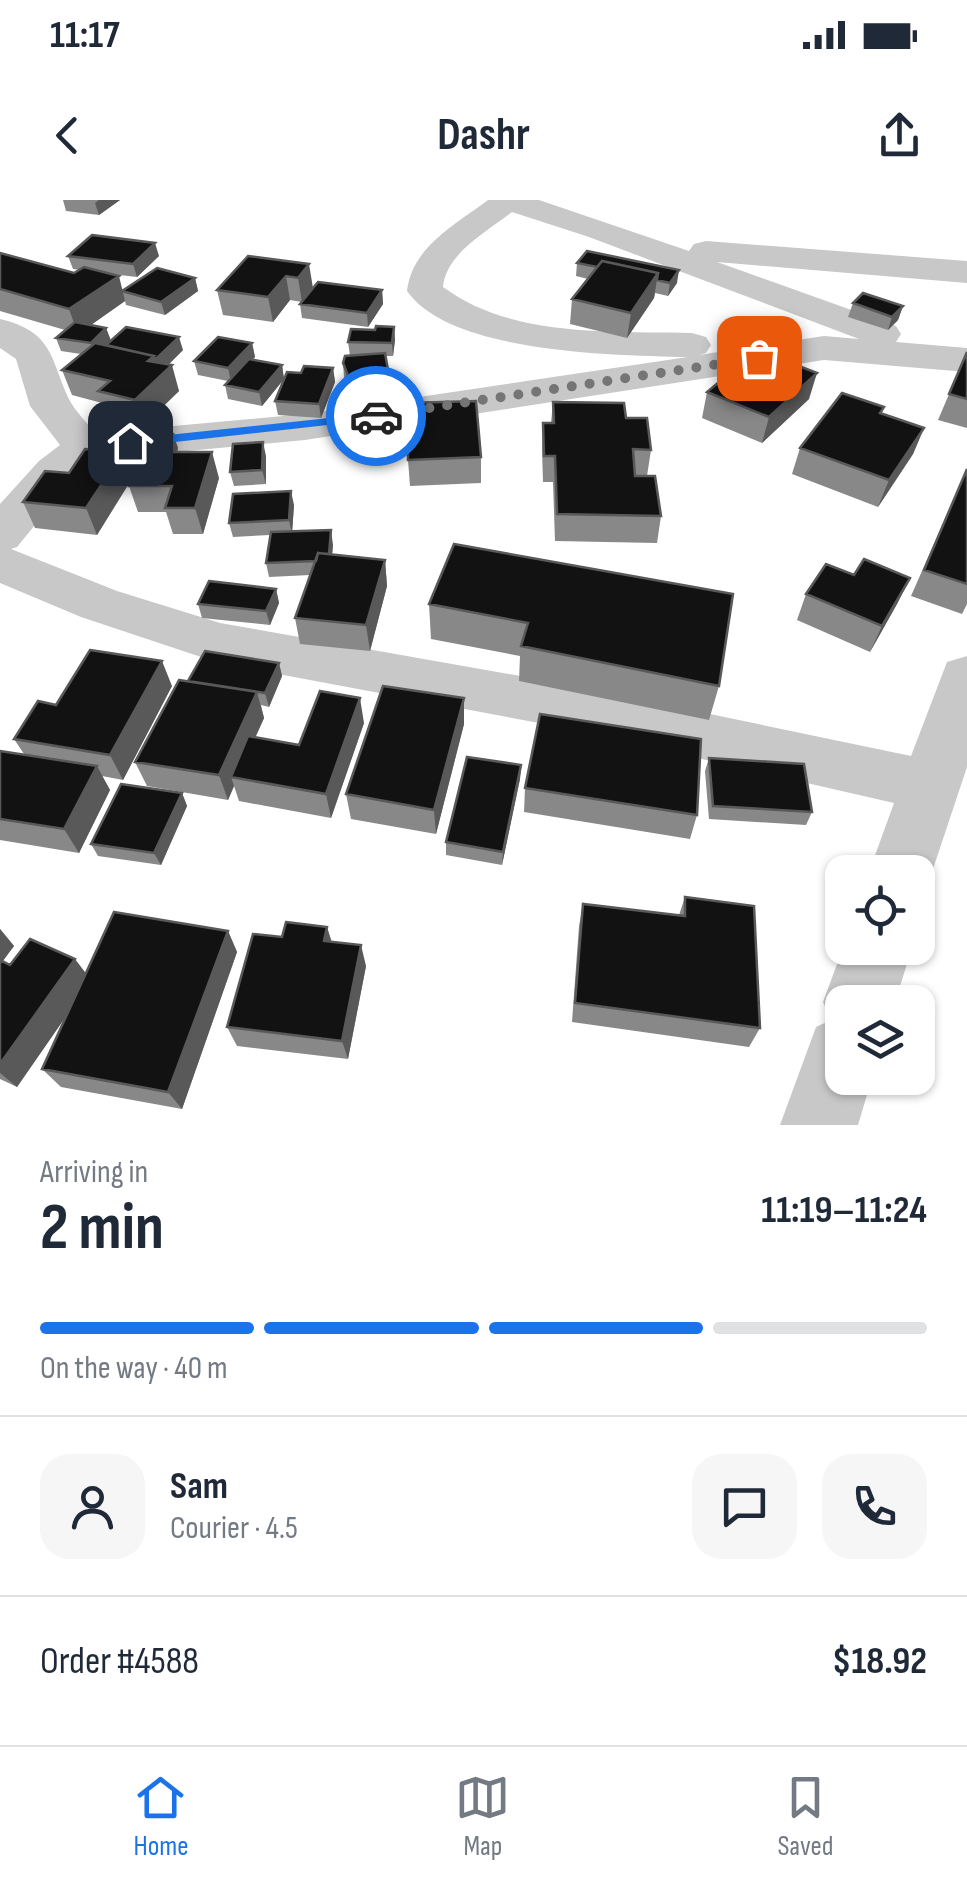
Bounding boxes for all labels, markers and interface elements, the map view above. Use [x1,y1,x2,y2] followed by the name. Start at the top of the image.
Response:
[50,13,119,58] text: 11:17
[40,108,95,163] icon: back
[437,108,530,163] text: Dashr
[872,108,927,163] icon: share
[717,316,802,401] pin
[732,331,787,386] icon: bag
[326,366,426,466] courier
[349,389,404,444] icon: car
[88,401,173,486] pin
[103,416,158,471] icon: home
[825,855,935,1095] map controls
[825,855,935,965] button: locate
[825,985,935,1095] button: layers
[40,1153,148,1192] text: Arriving in
[761,1188,927,1233] text: 11:19–11:24
[40,1190,164,1268] text: 2 min
[40,1349,228,1388] text: On the way · 40 m
[40,1454,145,1559] button: person
[692,1454,797,1559] button: chat
[822,1454,927,1559] button: phone
[170,1464,228,1509] text: Sam
[170,1509,298,1548] text: Courier · 4.5
[40,1639,199,1684] text: Order #4588
[832,1639,927,1684] text: $18.92
[133,1770,189,1863] tab: Home
[455,1770,510,1863] tab: Map
[777,1770,834,1863] tab: Saved

